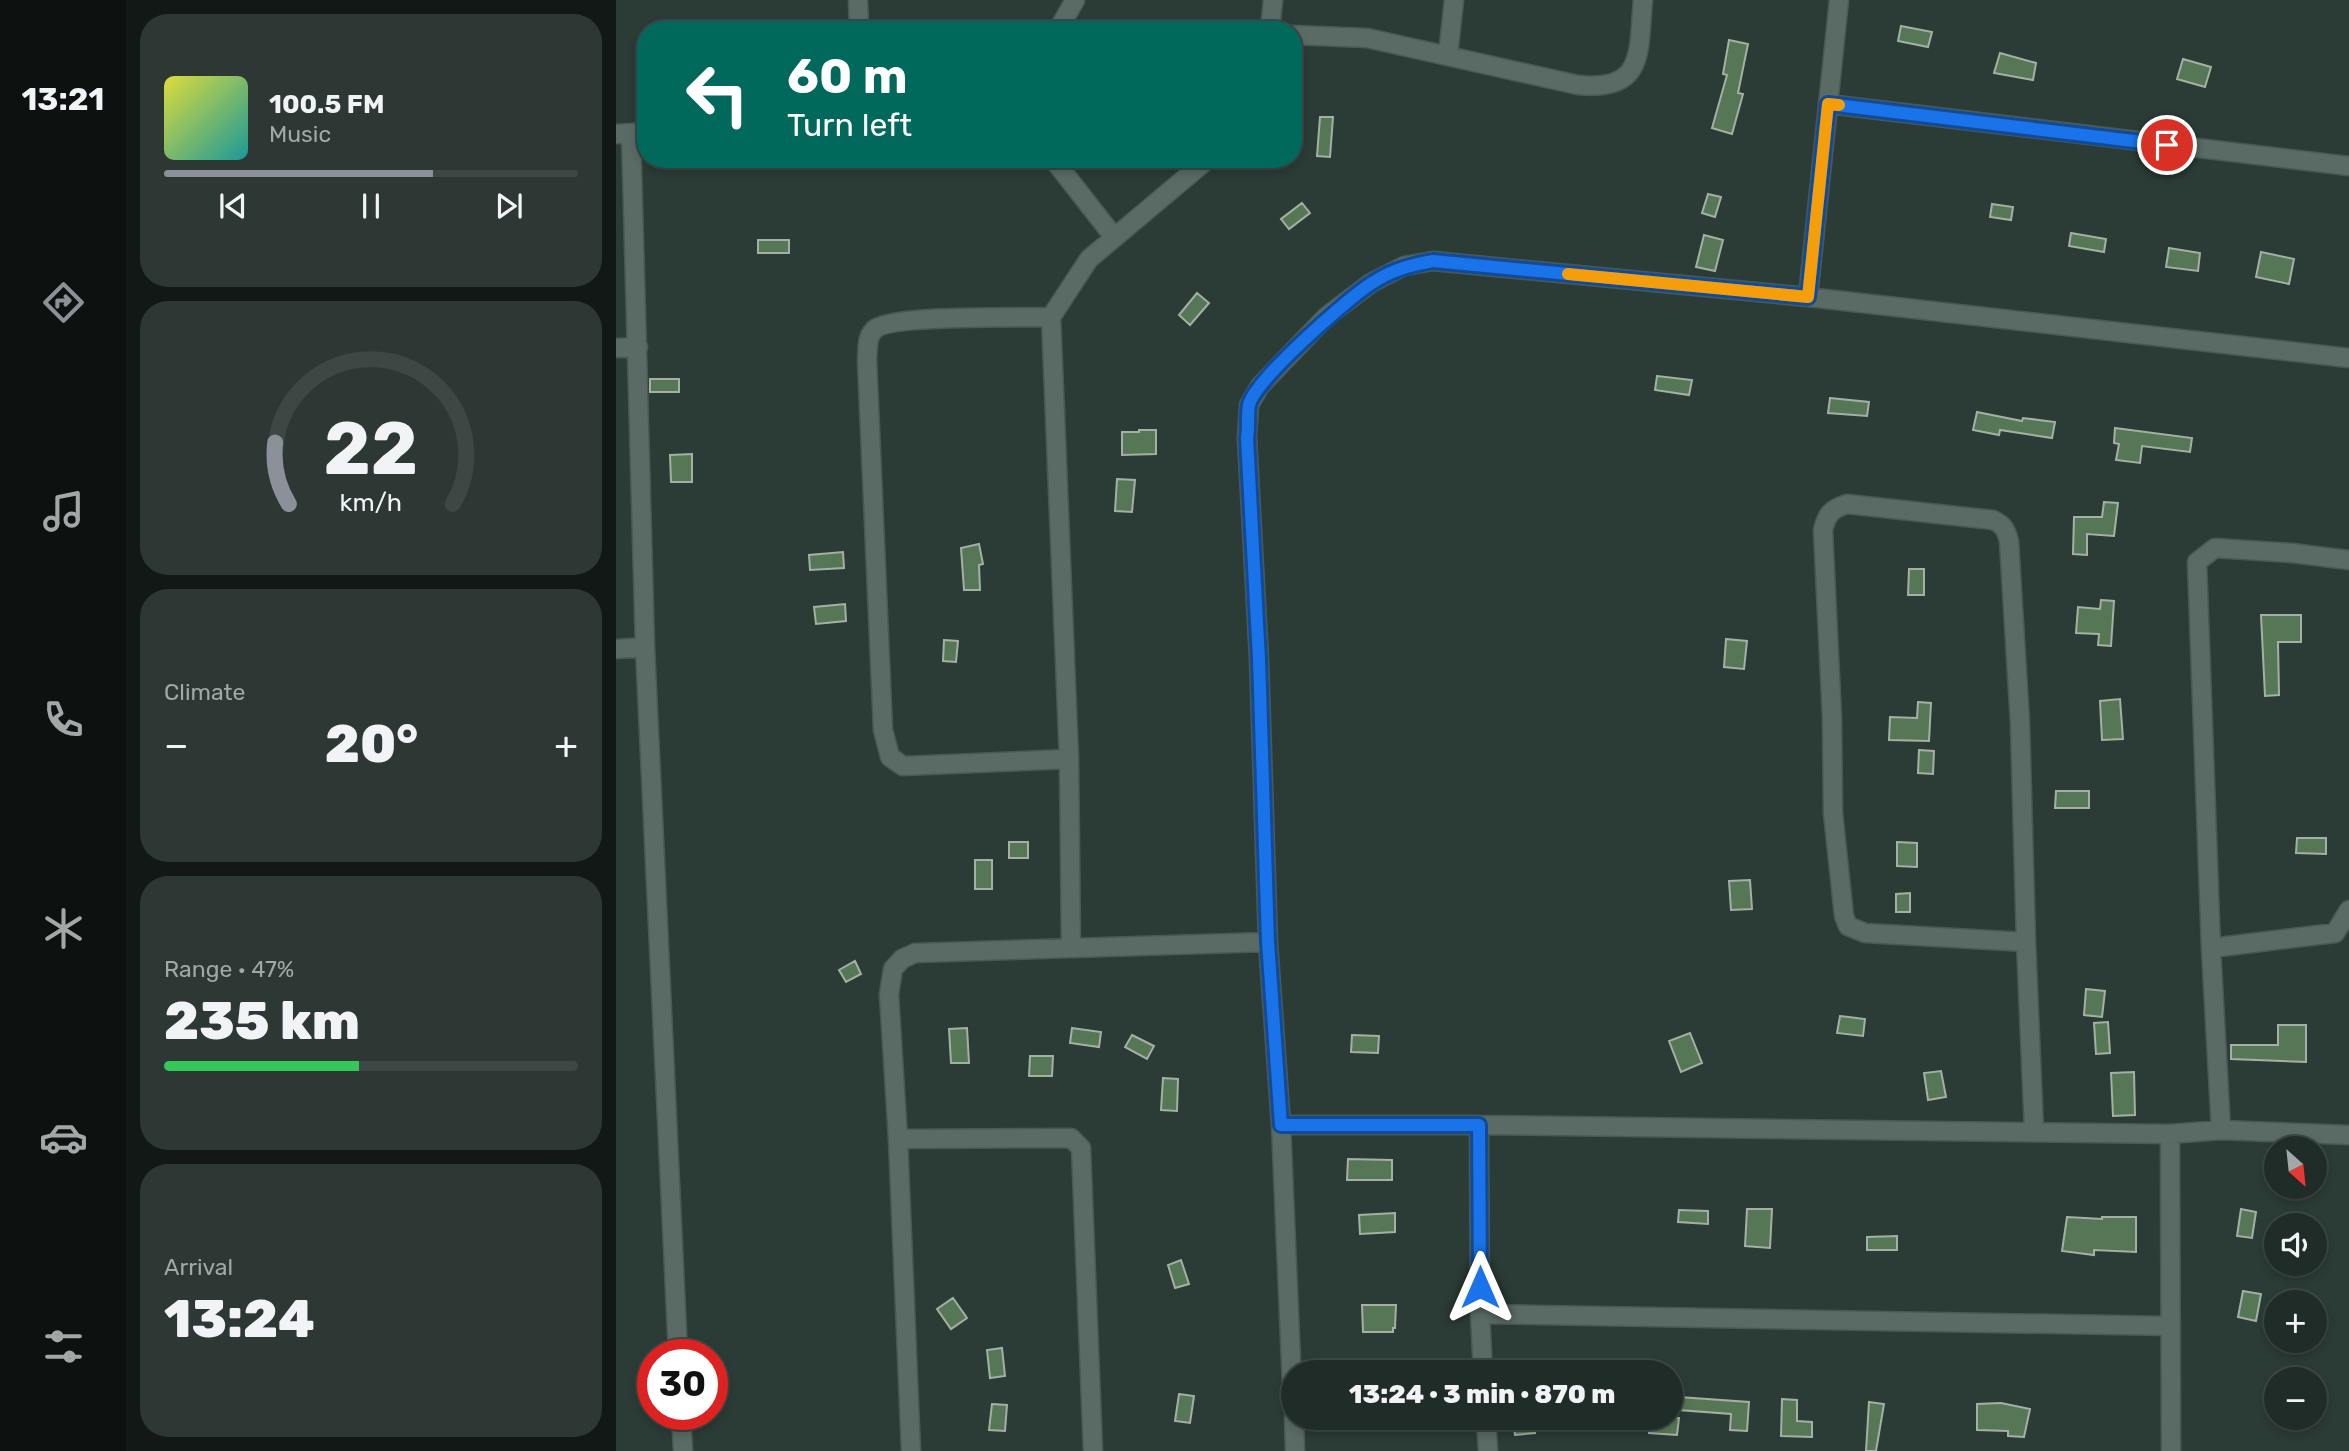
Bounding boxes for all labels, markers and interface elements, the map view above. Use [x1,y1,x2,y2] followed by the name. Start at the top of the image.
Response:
[787,47,908,105] text: 60 m
[672,49,763,140] icon: left
[21,80,105,118] text: 13:21
[269,89,384,120] text: 100.5 FM
[787,106,912,144] text: Turn left
[2137,115,2197,175] pin
[269,120,331,148] text: Music
[2148,126,2186,164] icon: arrive
[214,187,252,225] icon: previous
[352,187,390,225] icon: pause
[490,187,528,225] icon: next
[39,278,88,327] icon: directions
[324,407,418,493] text: 22
[39,487,88,536] icon: music
[340,488,402,517] text: km/h
[164,678,245,706] text: Climate
[39,695,88,744] icon: phone
[325,713,418,775] text: 20°
[164,722,189,768] text: −
[554,722,578,768] text: +
[39,904,88,953] icon: climate
[164,955,294,983] text: Range · 47%
[164,990,360,1052] text: 235 km
[39,1113,88,1162] icon: car
[2264,1136,2328,1199] north arrow
[2264,1136,2327,1430] map controls
[2264,1213,2327,1276] button: sound
[1443,1250,1517,1324] position arrow
[164,1253,233,1281] text: Arrival
[164,1288,315,1350] text: 13:24
[2264,1290,2327,1353] button: +
[39,1322,88,1371] icon: filters
[637,1339,728,1430] speed limit sign: 30
[2264,1367,2327,1430] button: −
[1349,1379,1615,1410] text: 13:24 · 3 min · 870 m

